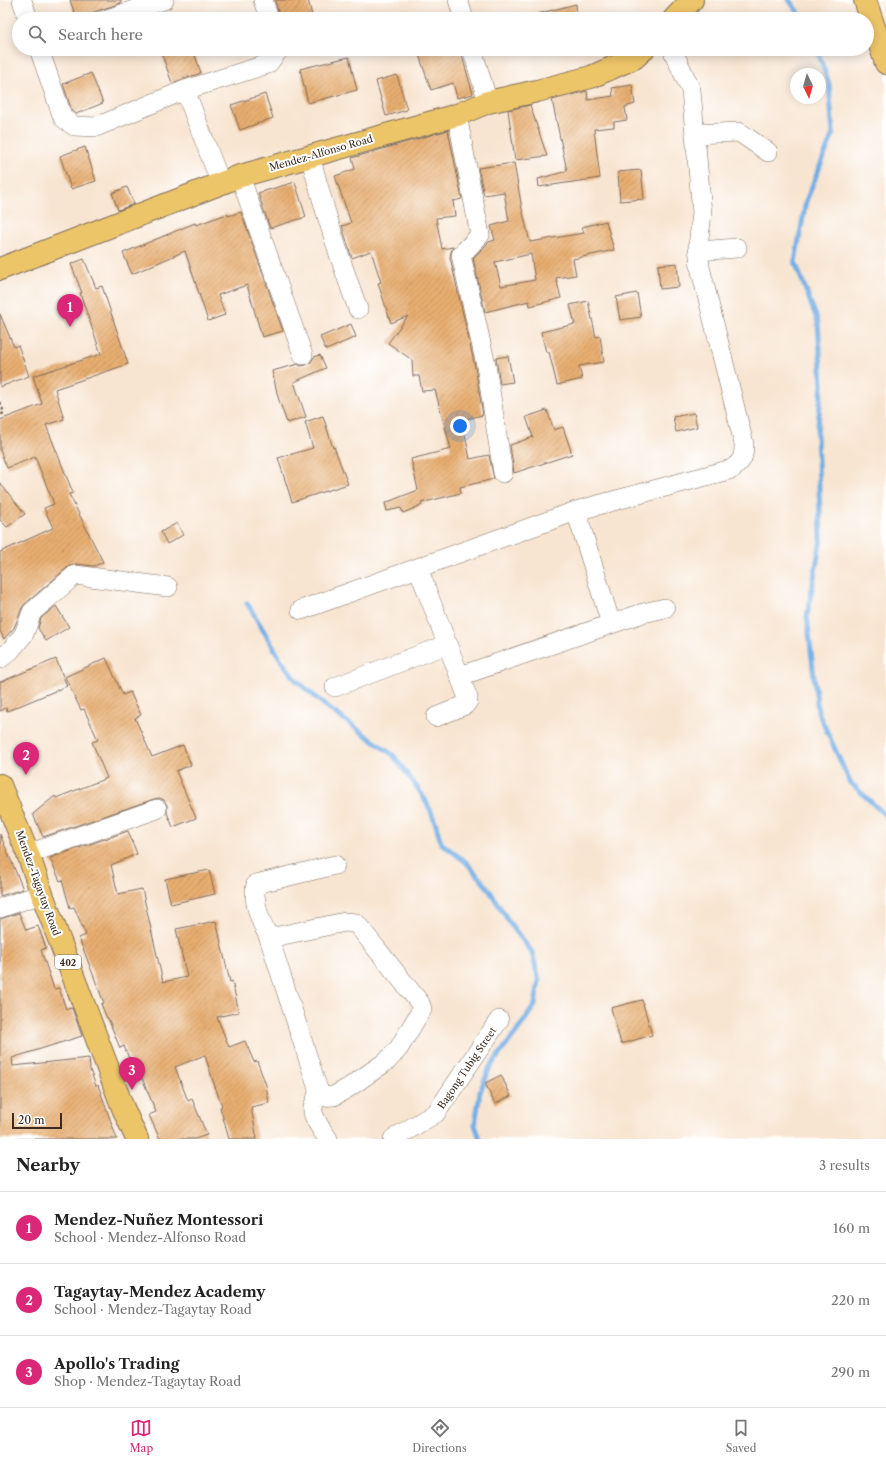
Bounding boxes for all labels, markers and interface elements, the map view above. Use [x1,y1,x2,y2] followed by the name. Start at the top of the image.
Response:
[12,12,874,56] search box
[26,23,48,45] icon: search
[58,25,143,44] text: Search here
[790,68,826,104] north arrow
[268,132,374,174] street label: Mendez-Alfonso Road
[57,294,83,327] pin: 1
[450,416,470,436] your location
[13,742,39,775] pin: 2
[13,829,63,937] street label: Mendez-Tagaytay Road
[55,955,81,969] road number: 402
[435,1024,500,1112] street label: Bagong Tubig Street
[119,1057,145,1090] pin: 3
[12,1111,62,1130] scale bar
[18,1113,44,1127] text: 20 m
[16,1155,80,1175] text: Nearby
[819,1157,870,1173] text: 3 results
[54,1210,263,1229] text: Mendez-Nuñez Montessori
[26,1220,32,1236] text: 1
[833,1220,870,1236] text: 160 m
[54,1229,246,1245] text: School · Mendez-Alfonso Road
[54,1282,265,1301] text: Tagaytay-Mendez Academy
[25,1292,33,1308] text: 2
[831,1292,870,1308] text: 220 m
[54,1301,252,1317] text: School · Mendez-Tagaytay Road
[54,1354,179,1373] text: Apollo's Trading
[25,1364,33,1380] text: 3
[831,1364,870,1380] text: 290 m
[54,1373,241,1389] text: Shop · Mendez-Tagaytay Road
[130,1417,153,1455] tab: Map
[412,1417,467,1455] tab: Directions
[726,1417,756,1455] tab: Saved

